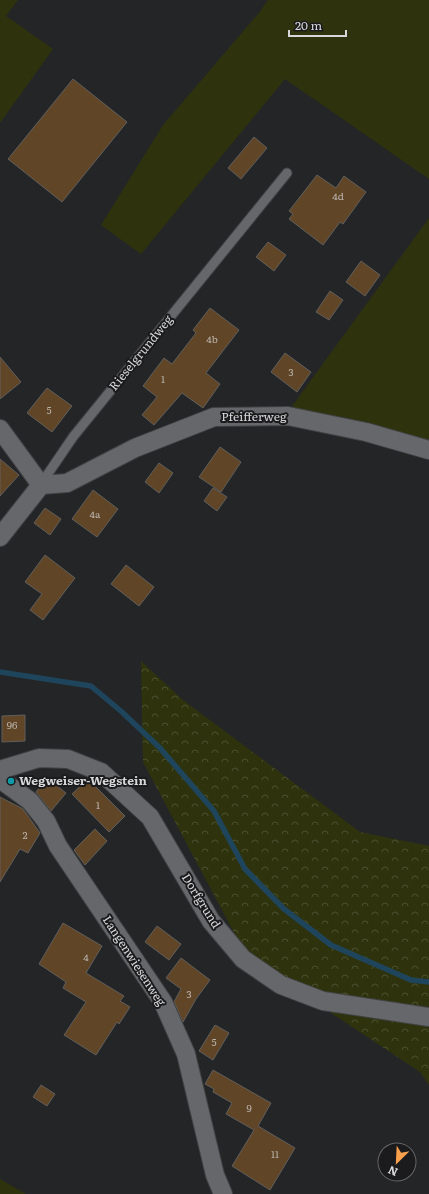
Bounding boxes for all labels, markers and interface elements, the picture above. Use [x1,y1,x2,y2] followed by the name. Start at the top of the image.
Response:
[289,12,346,38] scale bar
[295,16,322,34] text: 20 m
[332,188,344,203] house number: 4d
[104,311,176,394] street label: Rieselgrundweg
[206,331,218,346] house number: 4b
[288,364,294,379] house number: 3
[161,371,165,386] house number: 1
[46,402,52,417] house number: 5
[221,407,287,425] street label: Pfeifferweg
[90,506,101,521] house number: 4a
[7,717,18,732] house number: 96
[19,771,147,789] place label: Wegweiser-Wegstein
[6,776,16,786] marker: Wegweiser-Wegstein
[96,797,100,812] house number: 1
[22,827,28,842] house number: 2
[178,870,226,932] street label: Dorfgrund
[99,912,171,1009] street label: Langenwiesenweg
[83,949,89,964] house number: 4
[186,986,192,1001] house number: 3
[211,1034,217,1049] house number: 5
[246,1100,252,1115] house number: 9
[377,1142,417,1182] north arrow
[271,1146,279,1161] house number: 11
[385,1163,400,1181] text: N

